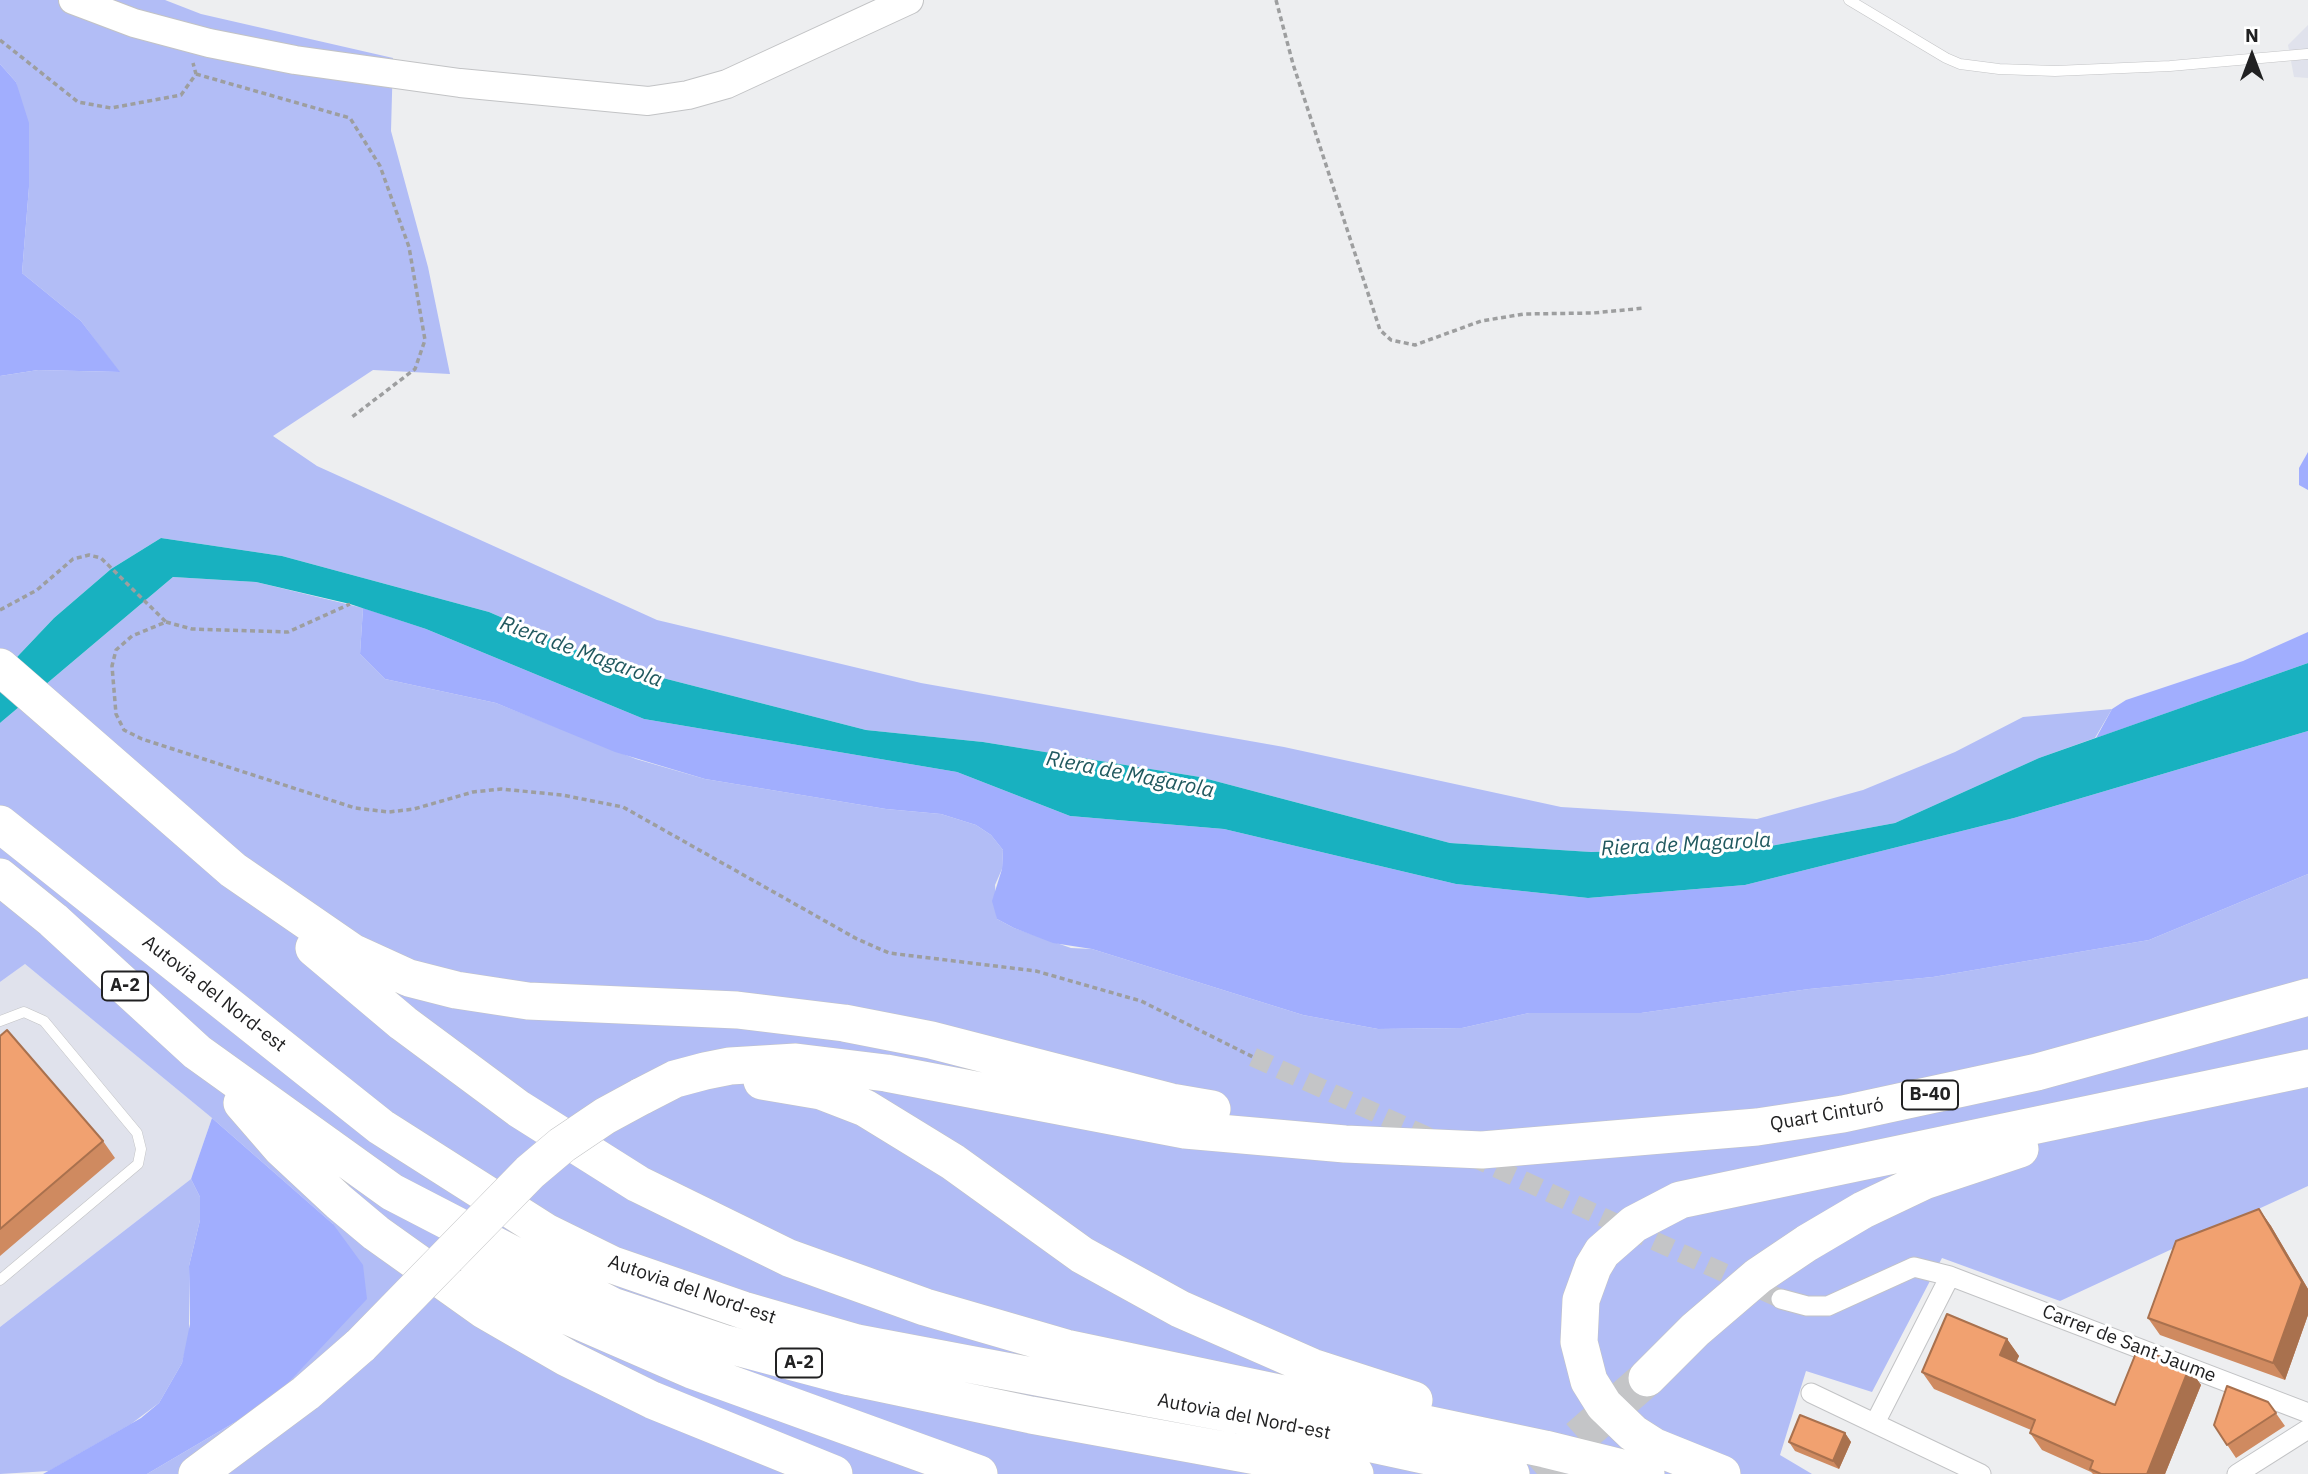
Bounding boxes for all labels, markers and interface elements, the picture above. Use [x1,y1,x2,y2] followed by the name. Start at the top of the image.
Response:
[2217,21,2287,91] north arrow
[2245,23,2259,47] text: N
[497,611,665,693] water label: Riera de Magarola
[1044,746,1216,804] water label: Riera de Magarola
[1600,828,1772,862] water label: Riera de Magarola
[138,931,290,1057] street label: Autovia del Nord-est
[102,972,148,1001] road number: A-2
[1902,1080,1958,1110] road number: B-40
[1768,1094,1886,1136] street label: Quart Cinturó
[605,1251,779,1329] street label: Autovia del Nord-est
[2039,1300,2219,1388] street label: Carrer de Sant Jaume
[776,1348,822,1378] road number: A-2
[1156,1389,1332,1445] street label: Autovia del Nord-est

